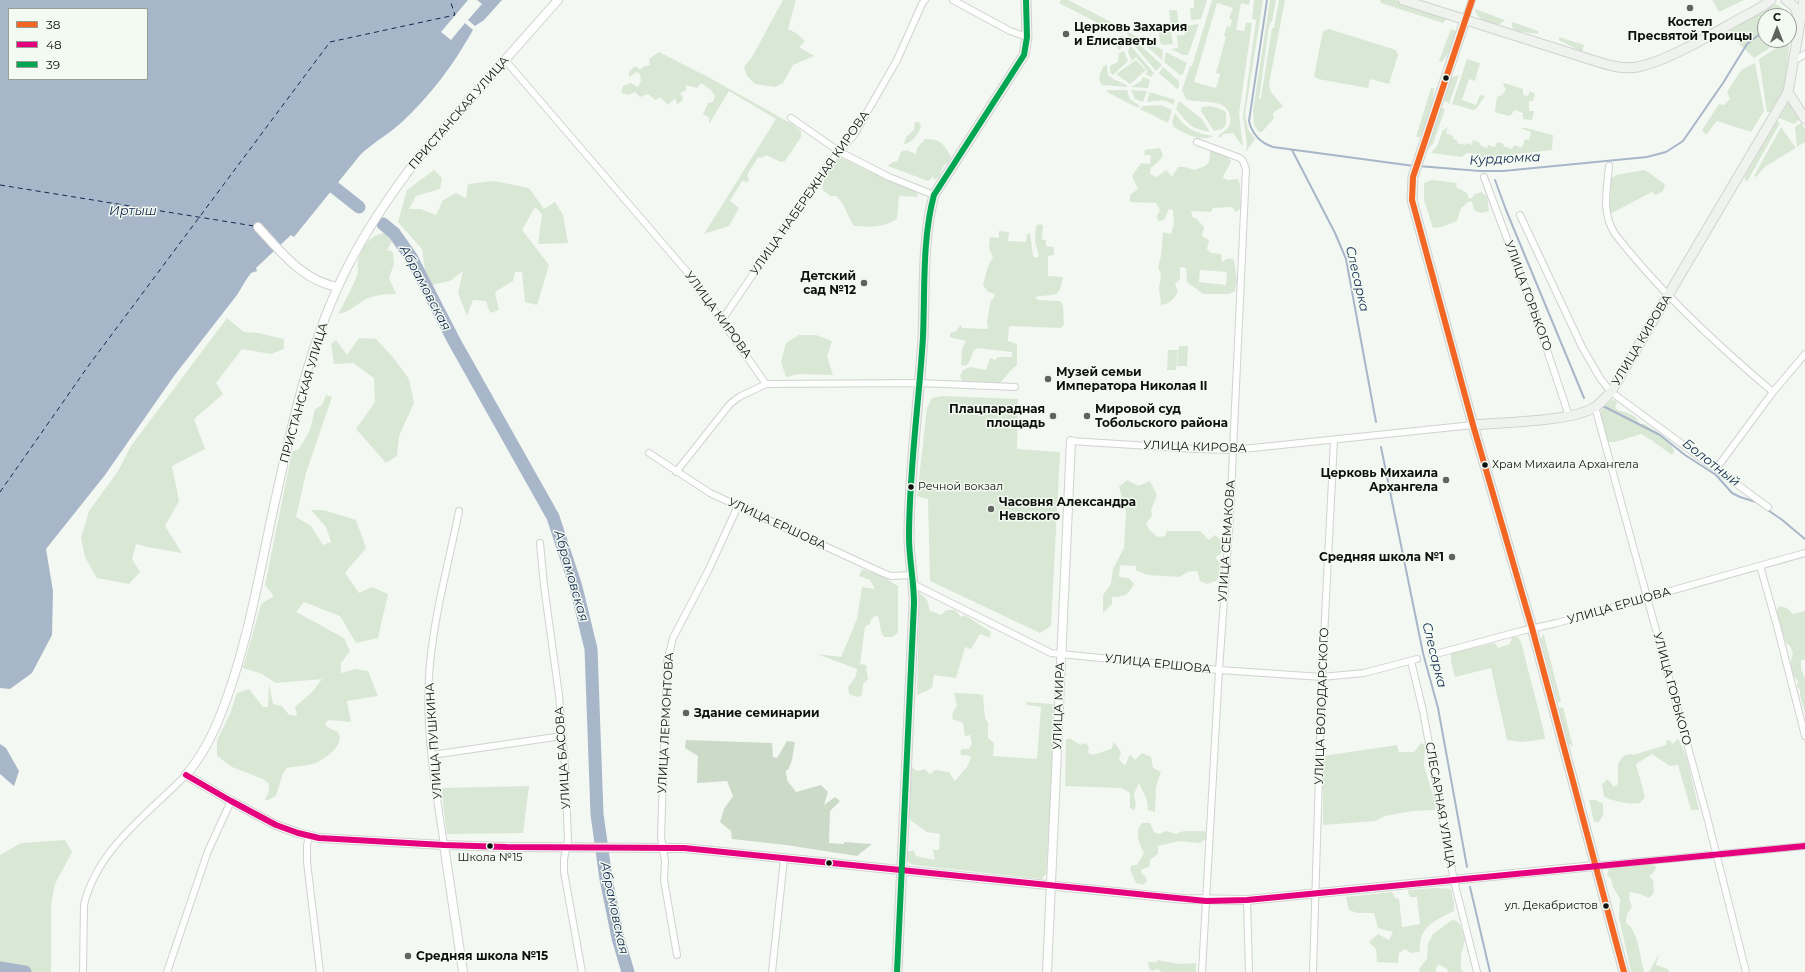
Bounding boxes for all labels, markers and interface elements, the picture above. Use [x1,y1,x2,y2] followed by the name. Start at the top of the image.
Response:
[1685,3,1695,13] marker: Костел Пресвятой Троицы
[8,8,148,80] legend
[1757,8,1797,48] north arrow
[1773,10,1781,24] text: С
[1628,15,1752,43] place label: Костел Пресвятой Троицы
[46,17,60,32] text: 38
[1074,20,1187,48] place label: Церковь Захария и Елисаветы
[1061,29,1071,39] marker: Церковь Захария и Елисаветы
[46,37,62,52] text: 48
[406,53,512,173] street label: ПРИСТАНСКАЯ УЛИЦА
[46,57,60,72] text: 39
[1441,73,1451,83] unlabelled marker
[747,108,873,278] street label: УЛИЦА НАБЕРЕЖНАЯ КИРОВА
[1469,149,1541,169] water label: Курдюмка
[109,203,157,219] water label: Иртыш
[1501,239,1555,353] street label: УЛИЦА ГОРЬКОГО
[396,243,454,333] water label: Абрамовская
[1342,245,1372,313] water label: Слесарка
[682,269,754,361] street label: УЛИЦА КИРОВА
[801,269,856,297] place label: Детский сад №12
[859,278,869,288] marker: Детский сад №12
[1609,292,1675,388] street label: УЛИЦА КИРОВА
[277,321,331,465] street label: ПРИСТАНСКАЯ УЛИЦА
[1056,365,1208,393] place label: Музей семьи Императора Николая II
[1043,374,1053,384] marker: Музей семьи Императора Николая II
[949,402,1045,430] place label: Плацпарадная площадь
[1095,402,1228,430] place label: Мировой суд Тобольского района
[1048,411,1058,421] marker: Плацпарадная площадь
[1082,411,1092,421] marker: Мировой суд Тобольского района
[1679,436,1743,490] water label: Болотный
[1143,438,1247,456] street label: УЛИЦА КИРОВА
[1492,458,1639,472] place label: Храм Михаила Архангела
[1480,460,1490,470] marker: Храм Михаила Архангела
[1320,466,1438,494] place label: Церковь Михаила Архангела
[1441,475,1451,485] marker: Церковь Михаила Архангела
[1216,479,1238,603] street label: УЛИЦА СЕМАКОВА
[918,480,1003,494] place label: Речной вокзал
[906,482,916,492] marker: Речной вокзал
[726,495,828,553] street label: УЛИЦА ЕРШОВА
[999,495,1136,523] place label: Часовня Александра Невского
[986,504,996,514] marker: Часовня Александра Невского
[551,529,591,623] water label: Абрамовская
[1319,550,1444,564] place label: Средняя школа №1
[1447,552,1457,562] marker: Средняя школа №1
[1566,584,1672,628] street label: УЛИЦА ЕРШОВА
[1418,621,1450,689] water label: Слесарка
[1312,627,1332,785] street label: УЛИЦА ВОЛОДАРСКОГО
[1650,631,1694,747] street label: УЛИЦА ГОРЬКОГО
[1104,651,1212,677] street label: УЛИЦА ЕРШОВА
[655,652,677,794] street label: УЛИЦА ЛЕРМОНТОВА
[1050,662,1068,750] street label: УЛИЦА МИРА
[423,682,445,800] street label: УЛИЦА ПУШКИНА
[552,706,574,810] street label: УЛИЦА БАСОВА
[694,706,819,720] place label: Здание семинарии
[681,708,691,718] marker: Здание семинарии
[1422,741,1458,869] street label: СЛЕСАРНАЯ УЛИЦА
[485,841,495,851] marker: Школа №15
[457,851,523,865] place label: Школа №15
[824,858,834,868] unlabelled marker
[597,860,631,956] water label: Абрамовская
[1505,899,1598,913] place label: ул. Декабристов
[1601,901,1611,911] marker: ул. Декабристов
[416,949,548,963] place label: Средняя школа №15
[403,951,413,961] marker: Средняя школа №15

